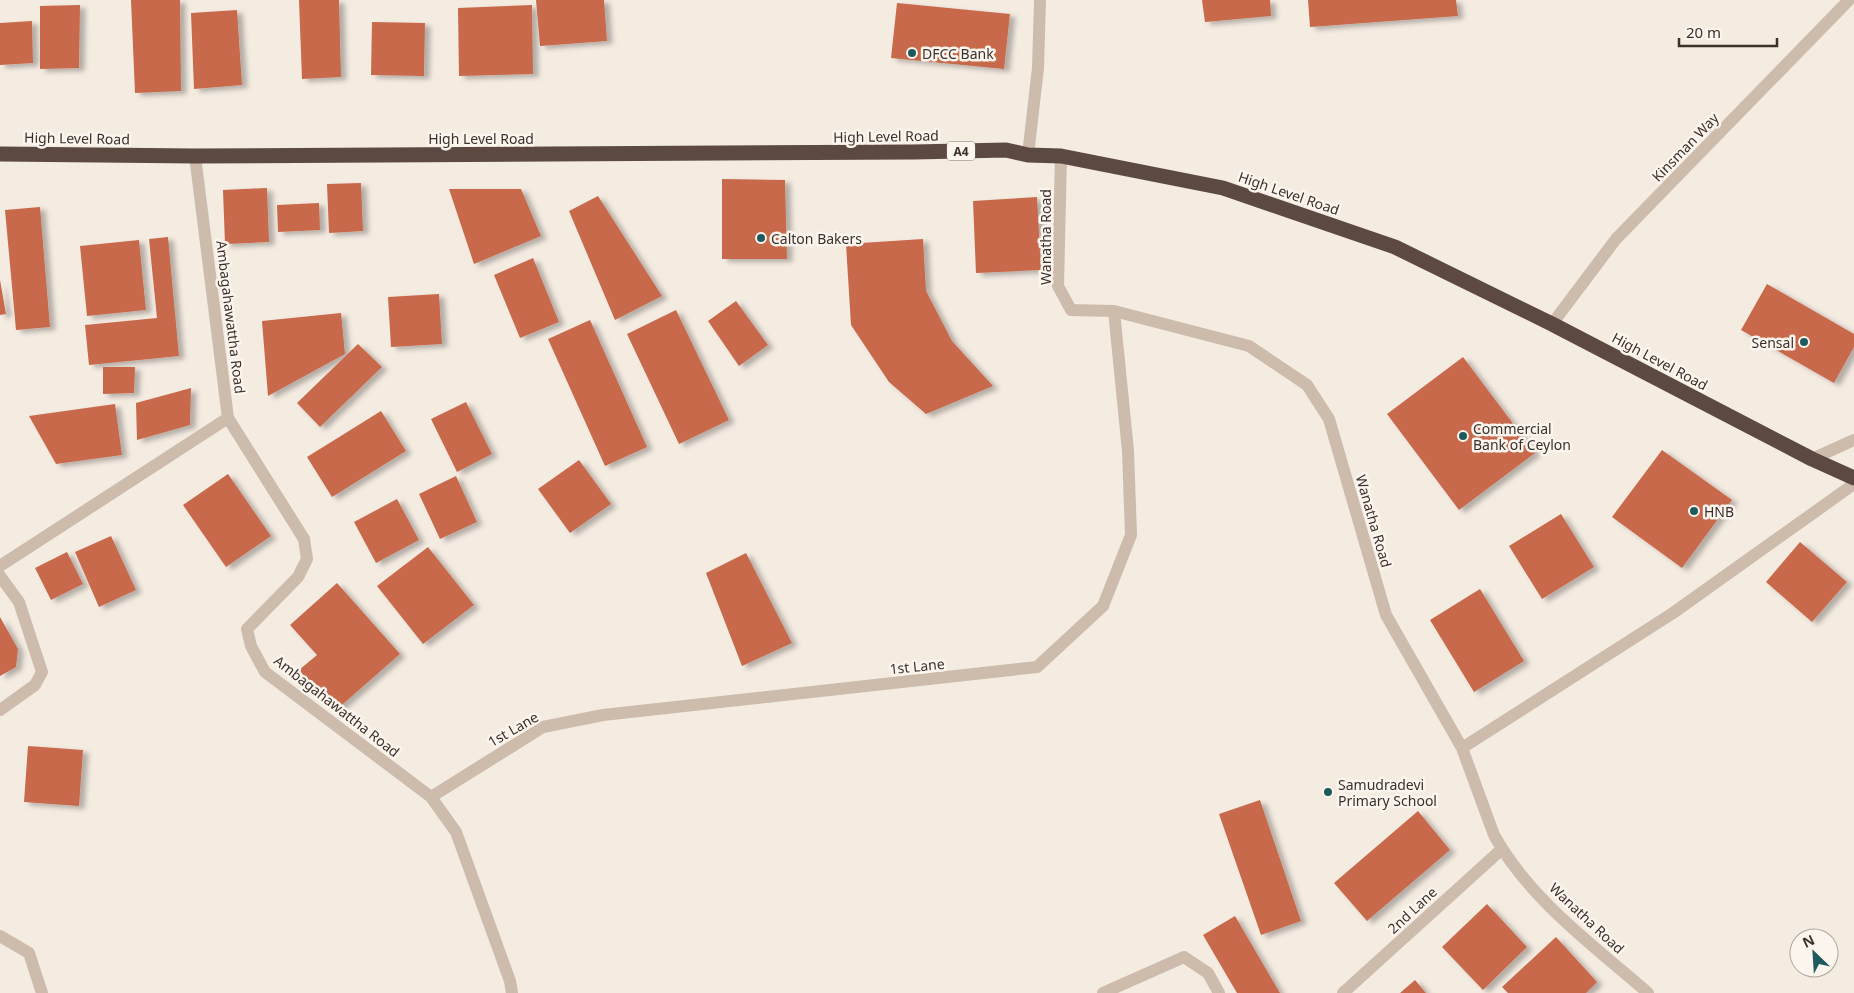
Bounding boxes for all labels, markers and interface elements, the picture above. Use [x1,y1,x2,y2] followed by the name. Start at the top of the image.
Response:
[1679,15,1776,47] scale bar
[1686,22,1721,42] text: 20 m
[922,44,994,63] place label: DFCC Bank
[906,47,918,59] marker: DFCC Bank
[1647,108,1723,185] street label: Kinsman Way
[833,126,939,146] street label: High Level Road
[24,128,130,148] street label: High Level Road
[428,129,534,148] street label: High Level Road
[947,142,975,160] road number: A4
[1236,167,1342,219] street label: High Level Road
[1036,189,1055,285] street label: Wanatha Road
[771,229,862,248] place label: Calton Bakers
[755,232,767,244] marker: Calton Bakers
[212,239,250,395] street label: Ambagahawattha Road
[1609,328,1711,394] street label: High Level Road
[1752,333,1794,352] place label: Sensal
[1798,336,1810,348] marker: Sensal
[1473,419,1571,454] place label: Commercial Bank of Ceylon
[1457,430,1469,442] marker: Commercial Bank of Ceylon
[1352,472,1396,570] street label: Wanatha Road
[1704,502,1734,521] place label: HNB
[1688,505,1700,517] marker: HNB
[270,651,404,761] street label: Ambagahawattha Road
[889,654,946,678] street label: 1st Lane
[484,707,542,751] street label: 1st Lane
[1338,775,1437,810] place label: Samudradevi Primary School
[1322,786,1334,798] marker: Samudradevi Primary School
[1545,878,1629,958] street label: Wanatha Road
[1383,882,1441,938] street label: 2nd Lane
[1789,928,1839,978] north arrow
[1799,930,1817,952] text: N

